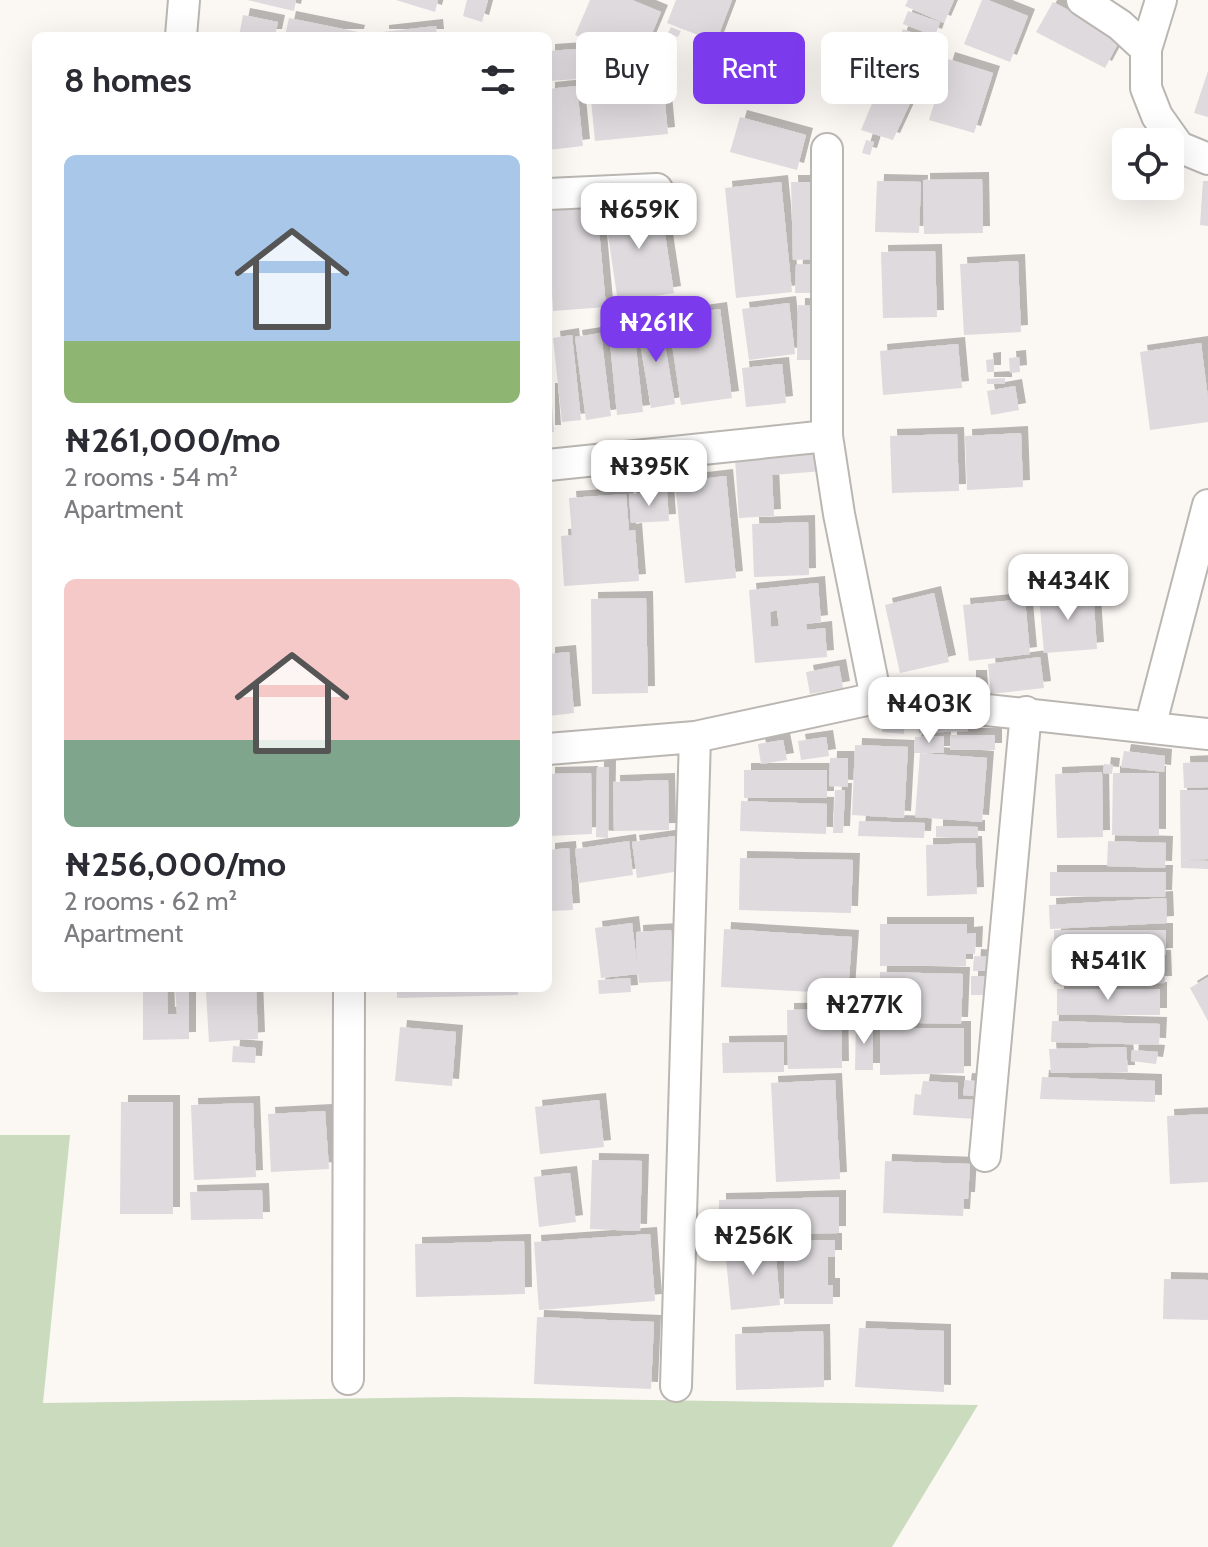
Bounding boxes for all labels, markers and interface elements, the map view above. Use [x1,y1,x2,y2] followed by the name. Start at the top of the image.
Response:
[576,32,677,104] chip: Buy
[693,32,805,104] chip: Rent
[821,32,948,104] chip: Filters
[476,58,520,102] icon: filters
[64,59,192,101] text: 8 homes
[1112,128,1184,200] map controls
[1112,128,1184,200] button: locate
[583,183,695,251] pin: ₦659K
[599,193,679,225] text: ₦659K
[220,207,364,351] icon: home
[600,296,712,364] pin: ₦261K
[618,306,694,338] text: ₦261K
[64,419,280,461] text: ₦261,000/mo
[593,440,705,508] pin: ₦395K
[609,450,689,482] text: ₦395K
[64,461,238,493] text: 2 rooms · 54 m²
[64,493,183,525] text: Apartment
[1012,554,1124,622] pin: ₦434K
[1026,564,1110,596] text: ₦434K
[220,631,364,775] icon: home
[873,677,985,745] pin: ₦403K
[886,687,972,719] text: ₦403K
[64,843,286,885] text: ₦256,000/mo
[64,885,237,917] text: 2 rooms · 62 m²
[64,917,183,949] text: Apartment
[1052,934,1164,1002] pin: ₦541K
[1070,944,1146,976] text: ₦541K
[808,978,920,1046] pin: ₦277K
[825,988,903,1020] text: ₦277K
[697,1209,809,1277] pin: ₦256K
[713,1219,793,1251] text: ₦256K

